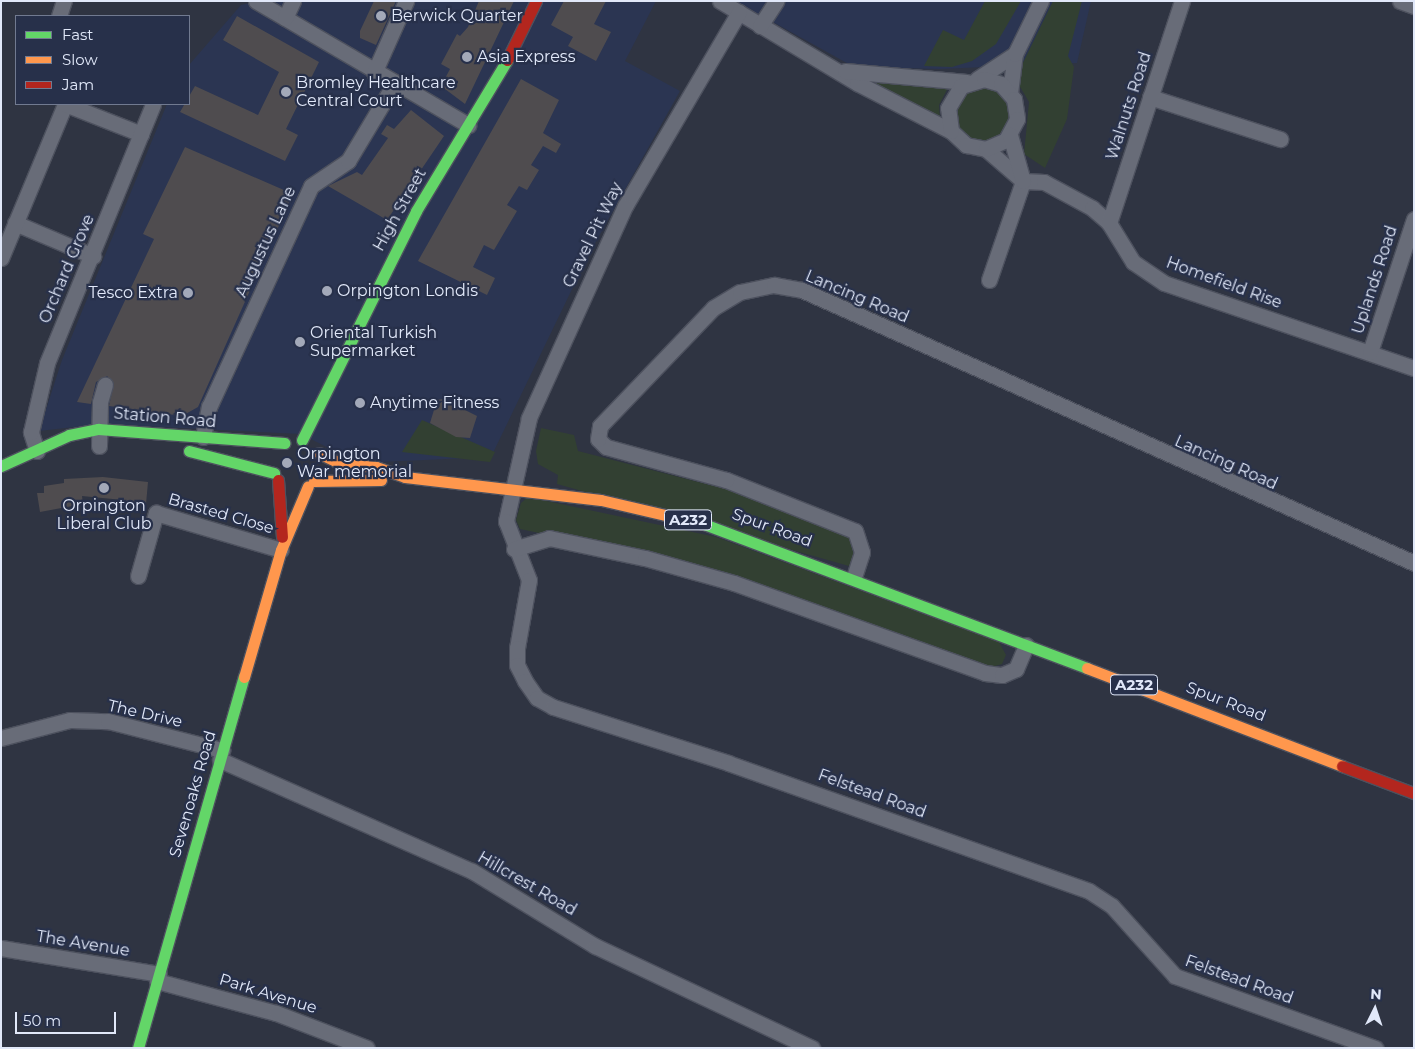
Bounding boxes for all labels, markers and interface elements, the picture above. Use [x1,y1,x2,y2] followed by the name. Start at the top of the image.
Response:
[391,6,523,26] place label: Berwick Quarter
[375,10,387,22] marker: Berwick Quarter
[15,15,190,105] legend
[62,25,93,44] text: Fast
[477,47,575,67] place label: Asia Express
[62,50,98,69] text: Slow
[1102,50,1156,162] street label: Walnuts Road
[461,51,473,63] marker: Asia Express
[296,73,456,111] place label: Bromley Healthcare Central Court
[62,75,94,94] text: Jam
[280,86,292,98] marker: Bromley Healthcare Central Court
[369,165,431,255] street label: High Street
[559,179,627,291] street label: Gravel Pit Way
[232,183,300,301] street label: Augustus Lane
[35,212,99,326] street label: Orchard Grove
[1348,223,1402,337] street label: Uplands Road
[1164,253,1284,313] street label: Homefield Rise
[802,267,912,327] street label: Lancing Road
[337,281,478,301] place label: Orpington Londis
[88,283,178,303] place label: Tesco Extra
[321,285,333,297] marker: Orpington Londis
[182,287,194,299] marker: Tesco Extra
[310,323,437,361] place label: Oriental Turkish Supermarket
[294,336,306,348] marker: Oriental Turkish Supermarket
[370,393,499,413] place label: Anytime Fitness
[354,397,366,409] marker: Anytime Fitness
[113,404,217,432] street label: Station Road
[1172,432,1280,494] street label: Lancing Road
[297,444,412,482] place label: Orpington War memorial
[281,457,293,469] marker: Orpington War memorial
[98,482,110,494] marker: Orpington Liberal Club
[166,490,276,538] street label: Brasted Close
[56,496,152,534] place label: Orpington Liberal Club
[729,505,815,551] street label: Spur Road
[663,508,713,532] road number: A232
[1109,672,1159,698] road number: A232
[1183,678,1269,726] street label: Spur Road
[106,696,184,732] street label: The Drive
[166,728,220,860] street label: Sevenoaks Road
[815,766,929,822] street label: Felstead Road
[474,848,580,920] street label: Hillcrest Road
[35,927,131,961] street label: The Avenue
[1182,952,1296,1008] street label: Felstead Road
[217,970,319,1018] street label: Park Avenue
[1350,984,1400,1034] north arrow
[1370,985,1382,1003] text: N
[18,1002,119,1034] scale bar
[23,1011,61,1030] text: 50 m

